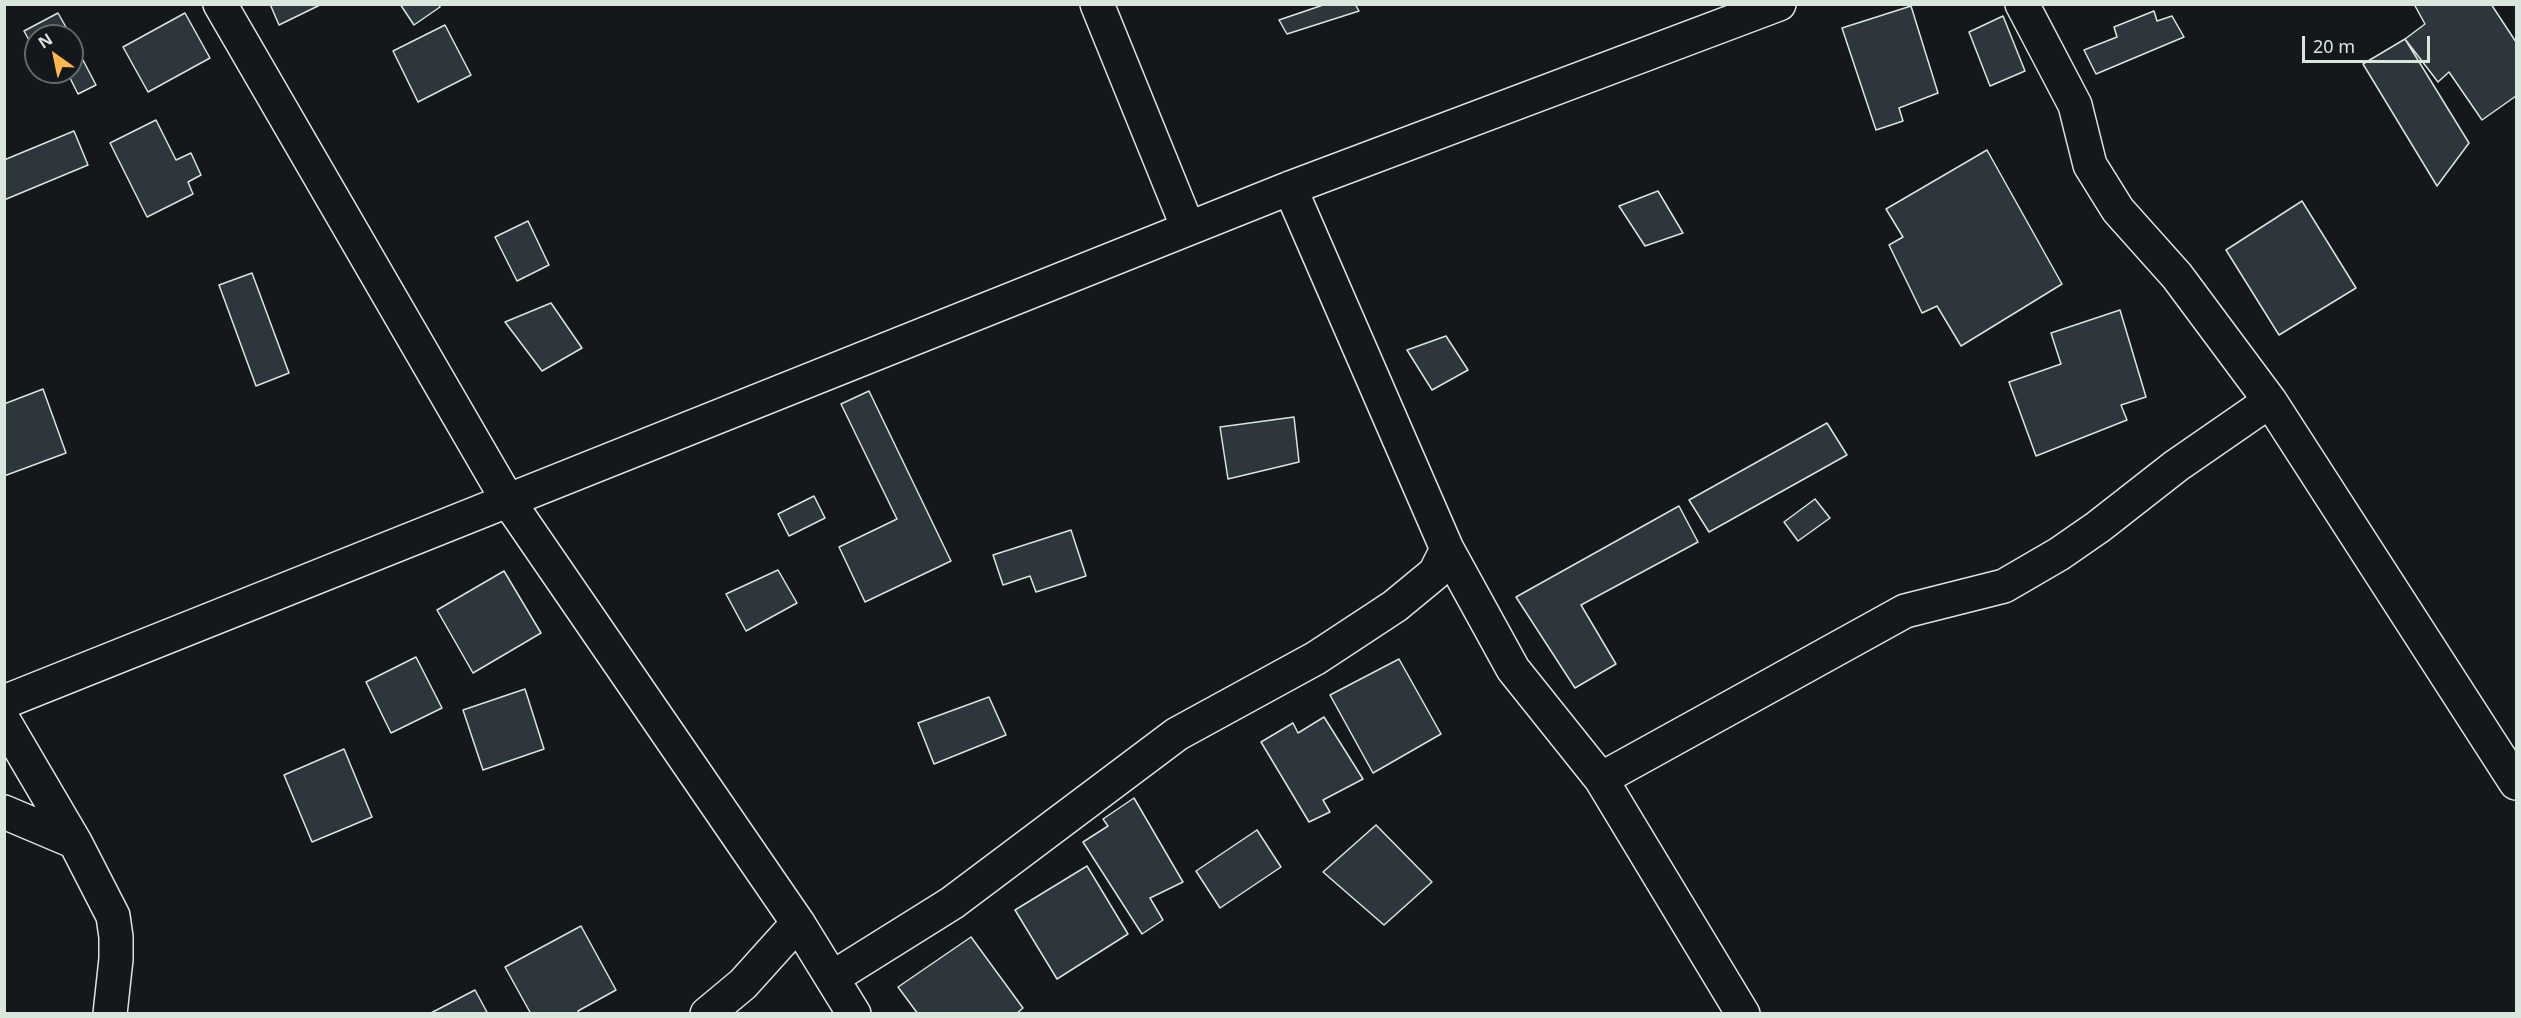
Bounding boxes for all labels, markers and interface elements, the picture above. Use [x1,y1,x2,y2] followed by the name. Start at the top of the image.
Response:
[24,24,84,84] north arrow
[2305,24,2432,62] scale bar
[34,28,57,53] text: N
[2313,34,2355,58] text: 20 m

